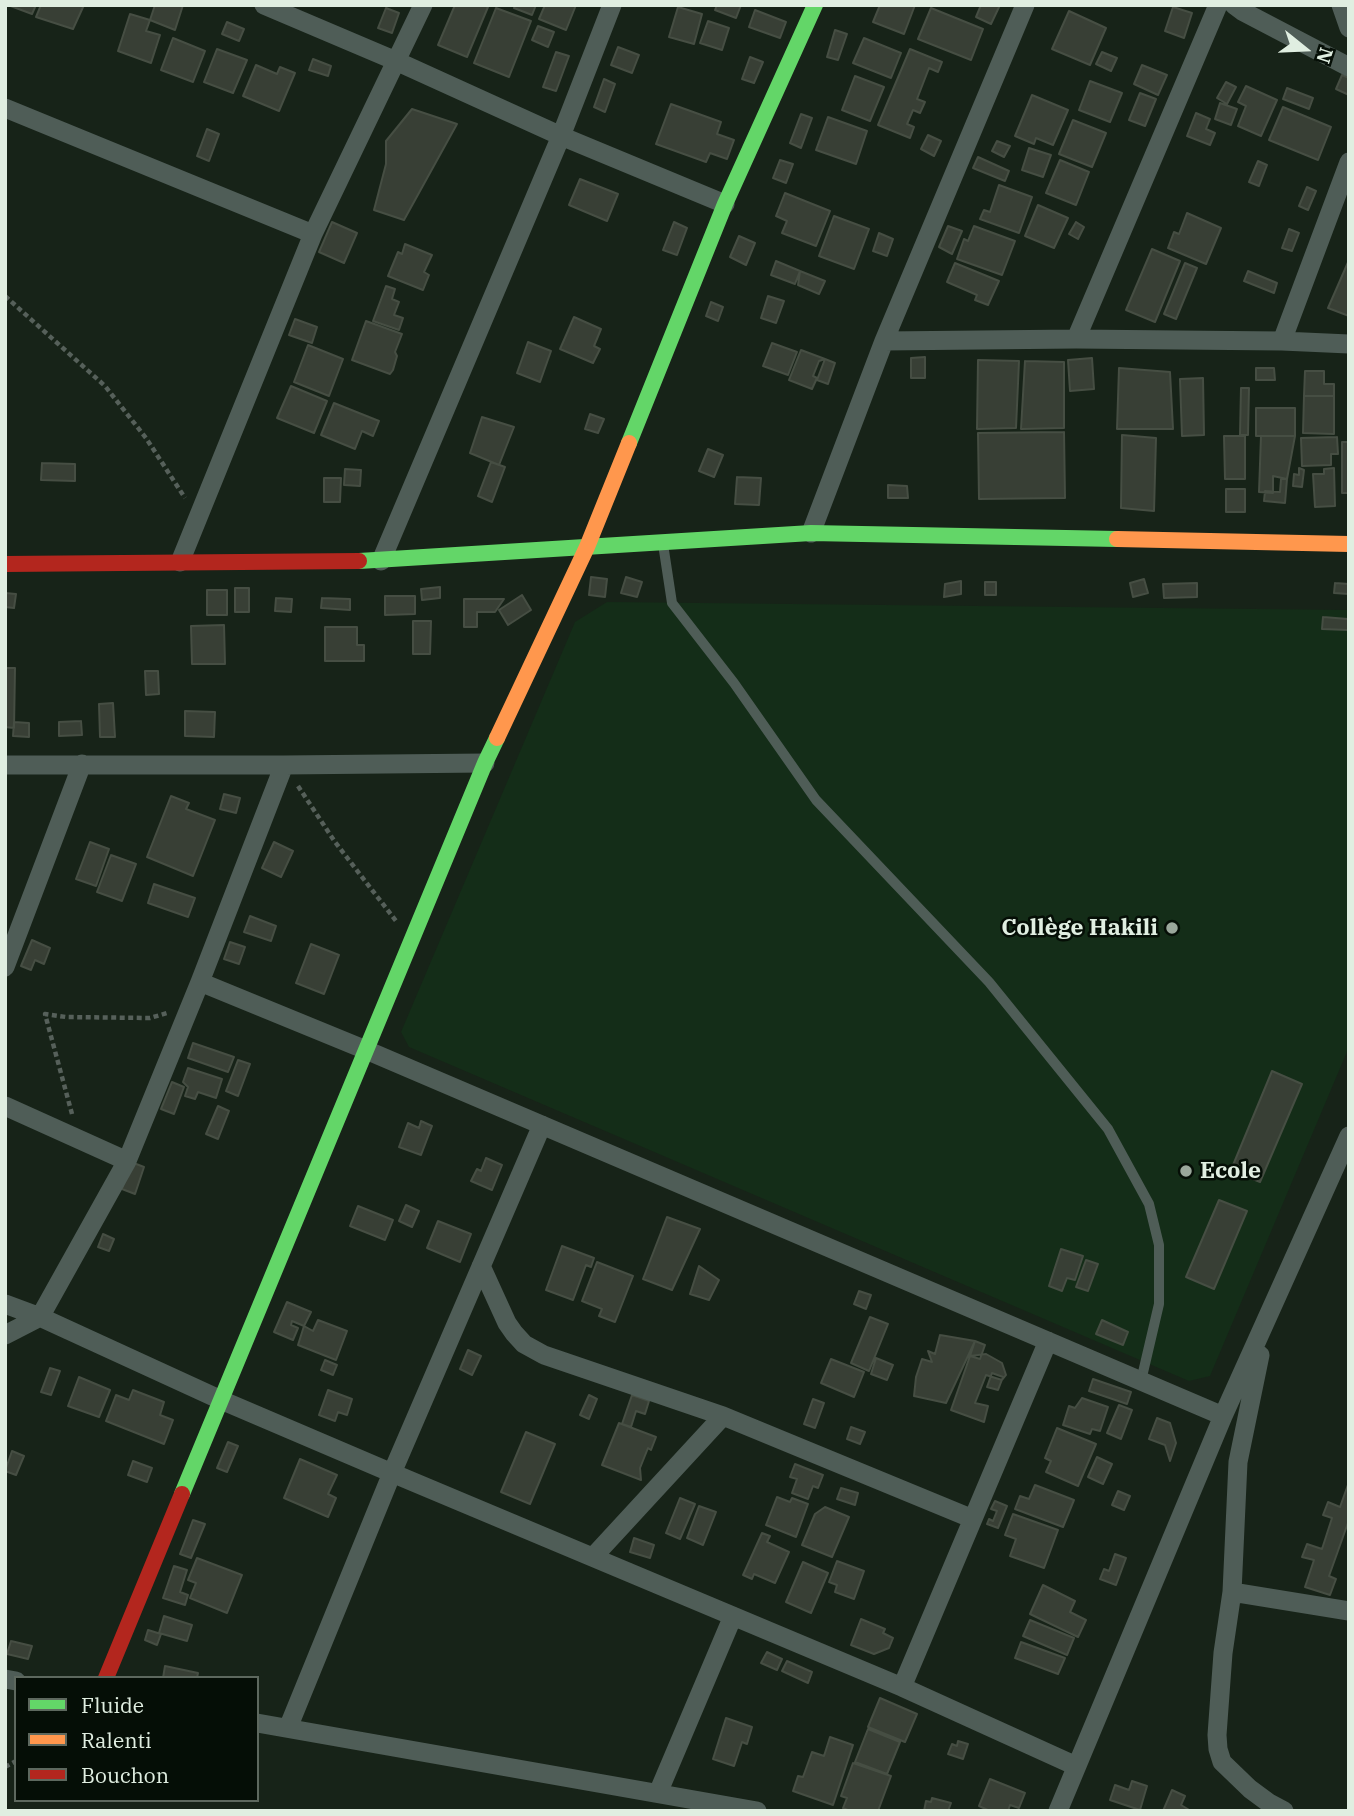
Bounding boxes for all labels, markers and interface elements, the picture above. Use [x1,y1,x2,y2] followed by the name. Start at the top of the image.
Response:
[1270,14,1340,84] north arrow
[1311,45,1339,66] text: N
[1001,914,1158,942] place label: Collège Hakili
[1164,920,1180,936] marker: Collège Hakili
[1200,1157,1261,1185] place label: Ecole
[1178,1163,1194,1179] marker: Ecole
[14,1676,259,1802] legend
[81,1691,144,1719] text: Fluide
[81,1726,152,1754] text: Ralenti
[81,1761,169,1789] text: Bouchon

